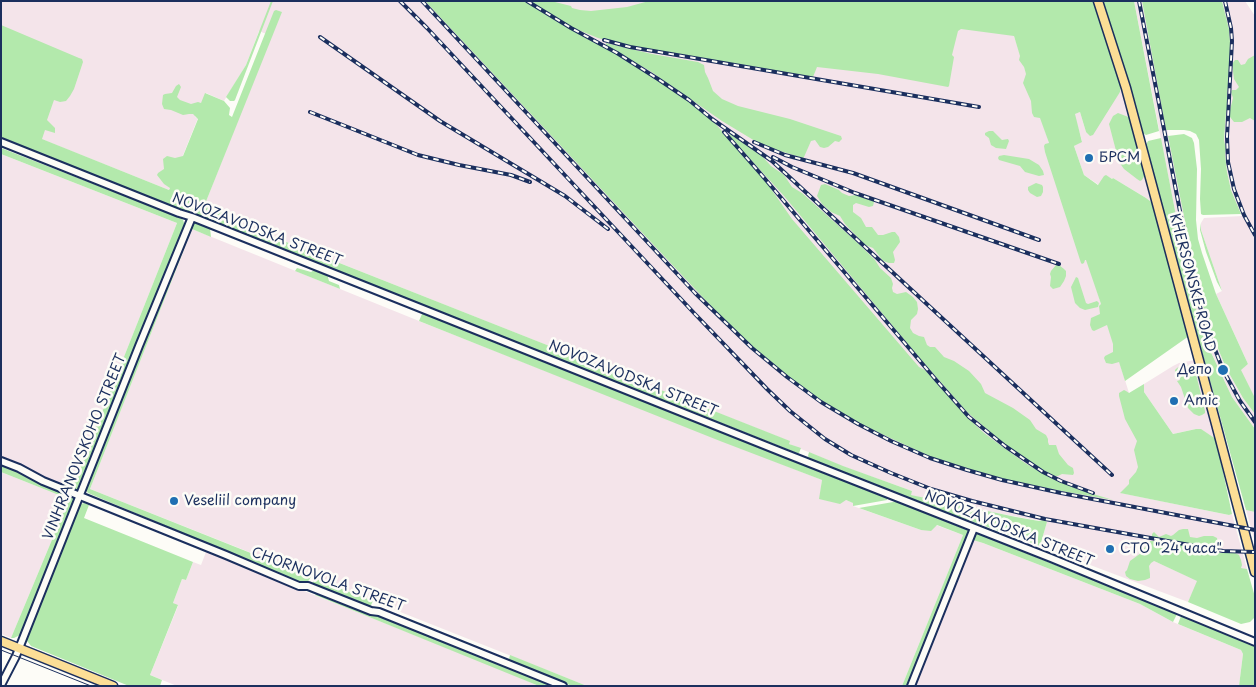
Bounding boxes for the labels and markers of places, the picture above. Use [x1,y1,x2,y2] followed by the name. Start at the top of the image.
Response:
[1099,150,1140,166] place label: БРСМ
[1083,152,1095,164] marker: БРСМ
[1178,362,1212,378] place label: Депо
[1216,363,1230,377] marker: Депо
[1184,393,1218,409] place label: Amic
[1168,395,1180,407] marker: Amic
[184,493,296,509] place label: Veseliil company
[168,495,180,507] marker: Veseliil company
[1120,541,1222,557] place label: СТО "24 часа"
[1104,543,1116,555] marker: СТО "24 часа"

